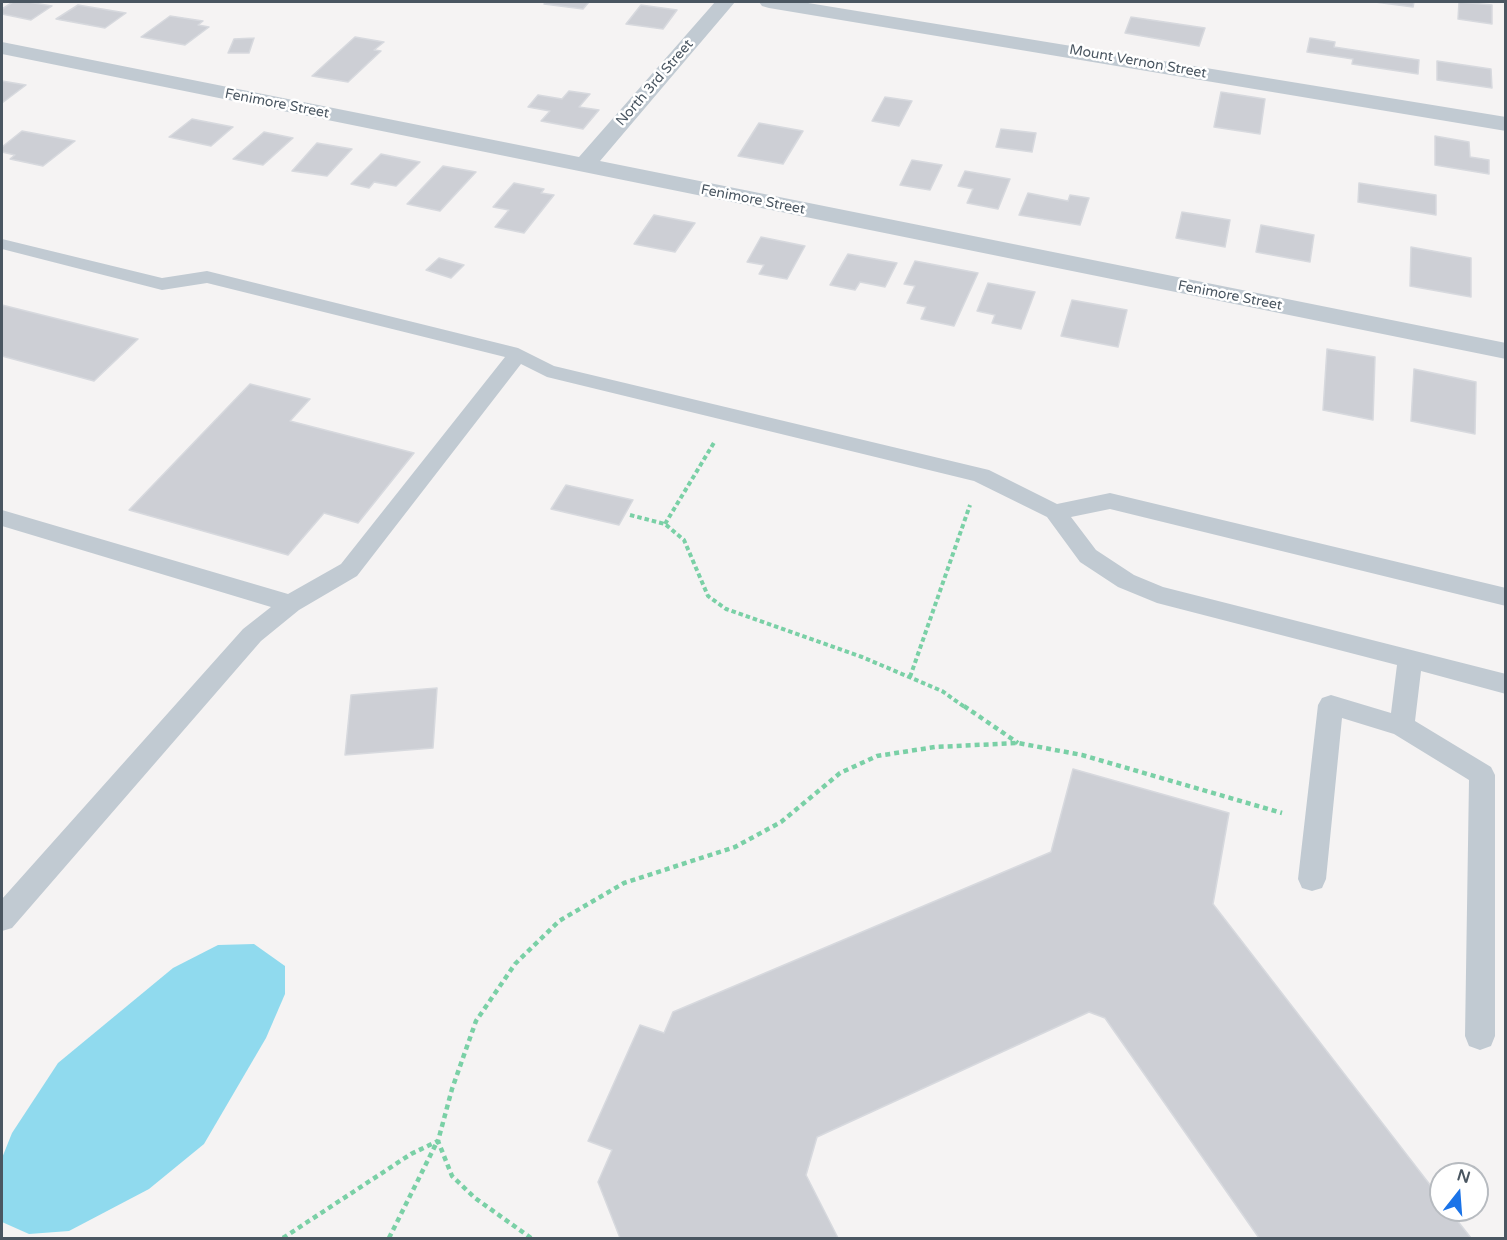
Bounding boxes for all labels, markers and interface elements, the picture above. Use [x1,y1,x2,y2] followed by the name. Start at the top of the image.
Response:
[613,36,697,130] street label: North 3rd Street
[1068,42,1208,82] street label: Mount Vernon Street
[223,86,331,122] street label: Fenimore Street
[699,182,807,218] street label: Fenimore Street
[1176,278,1284,314] street label: Fenimore Street
[1429,1162,1489,1222] north arrow
[1455,1165,1473,1188] text: N

